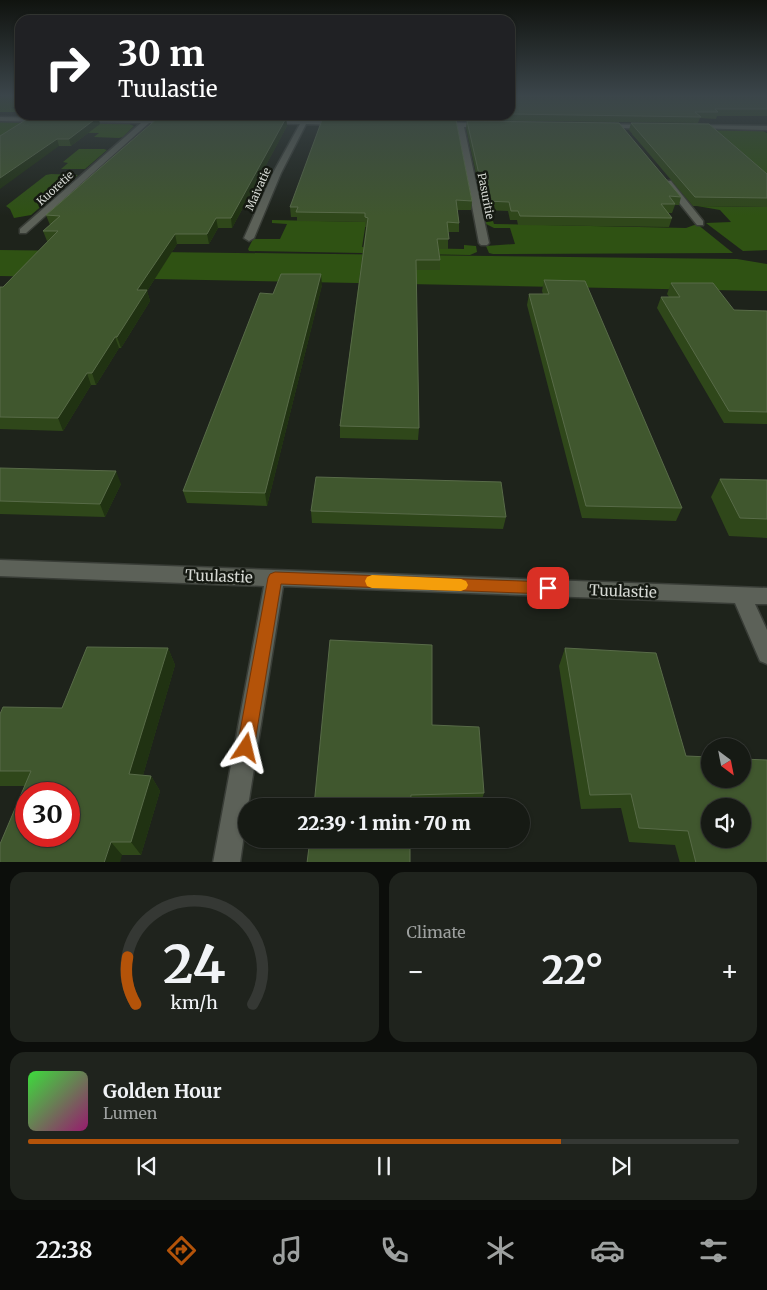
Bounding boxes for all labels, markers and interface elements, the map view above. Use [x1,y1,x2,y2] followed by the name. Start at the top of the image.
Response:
[118,32,204,76] text: 30 m
[35,35,100,100] icon: right
[118,75,217,103] text: Tuulastie
[242,165,274,213] street label: Maivatie
[34,168,77,208] street label: Kuoretie
[475,172,497,221] street label: Pasuritie
[185,565,253,587] street label: Tuulastie
[527,567,569,609] pin
[534,574,562,602] icon: arrive
[589,580,657,602] street label: Tuulastie
[219,721,271,773] position arrow
[701,738,751,788] north arrow
[701,738,751,848] map controls
[15,782,80,847] speed limit sign: 30
[701,798,751,848] button: sound
[297,811,471,835] text: 22:39 · 1 min · 70 m
[407,922,466,942] text: Climate
[163,932,226,997] text: 24
[542,947,604,994] text: 22°
[407,953,425,989] text: −
[720,953,739,989] text: +
[171,991,218,1014] text: km/h
[103,1079,222,1103] text: Golden Hour
[103,1103,157,1123] text: Lumen
[133,1152,161,1180] icon: previous
[370,1152,398,1180] icon: pause
[607,1152,635,1180] icon: next
[164,1233,199,1268] icon: directions
[270,1233,305,1268] icon: music
[377,1233,412,1268] icon: phone
[483,1233,518,1268] icon: climate
[590,1233,625,1268] icon: car
[696,1233,731,1268] icon: filters
[36,1236,92,1264] text: 22:38

